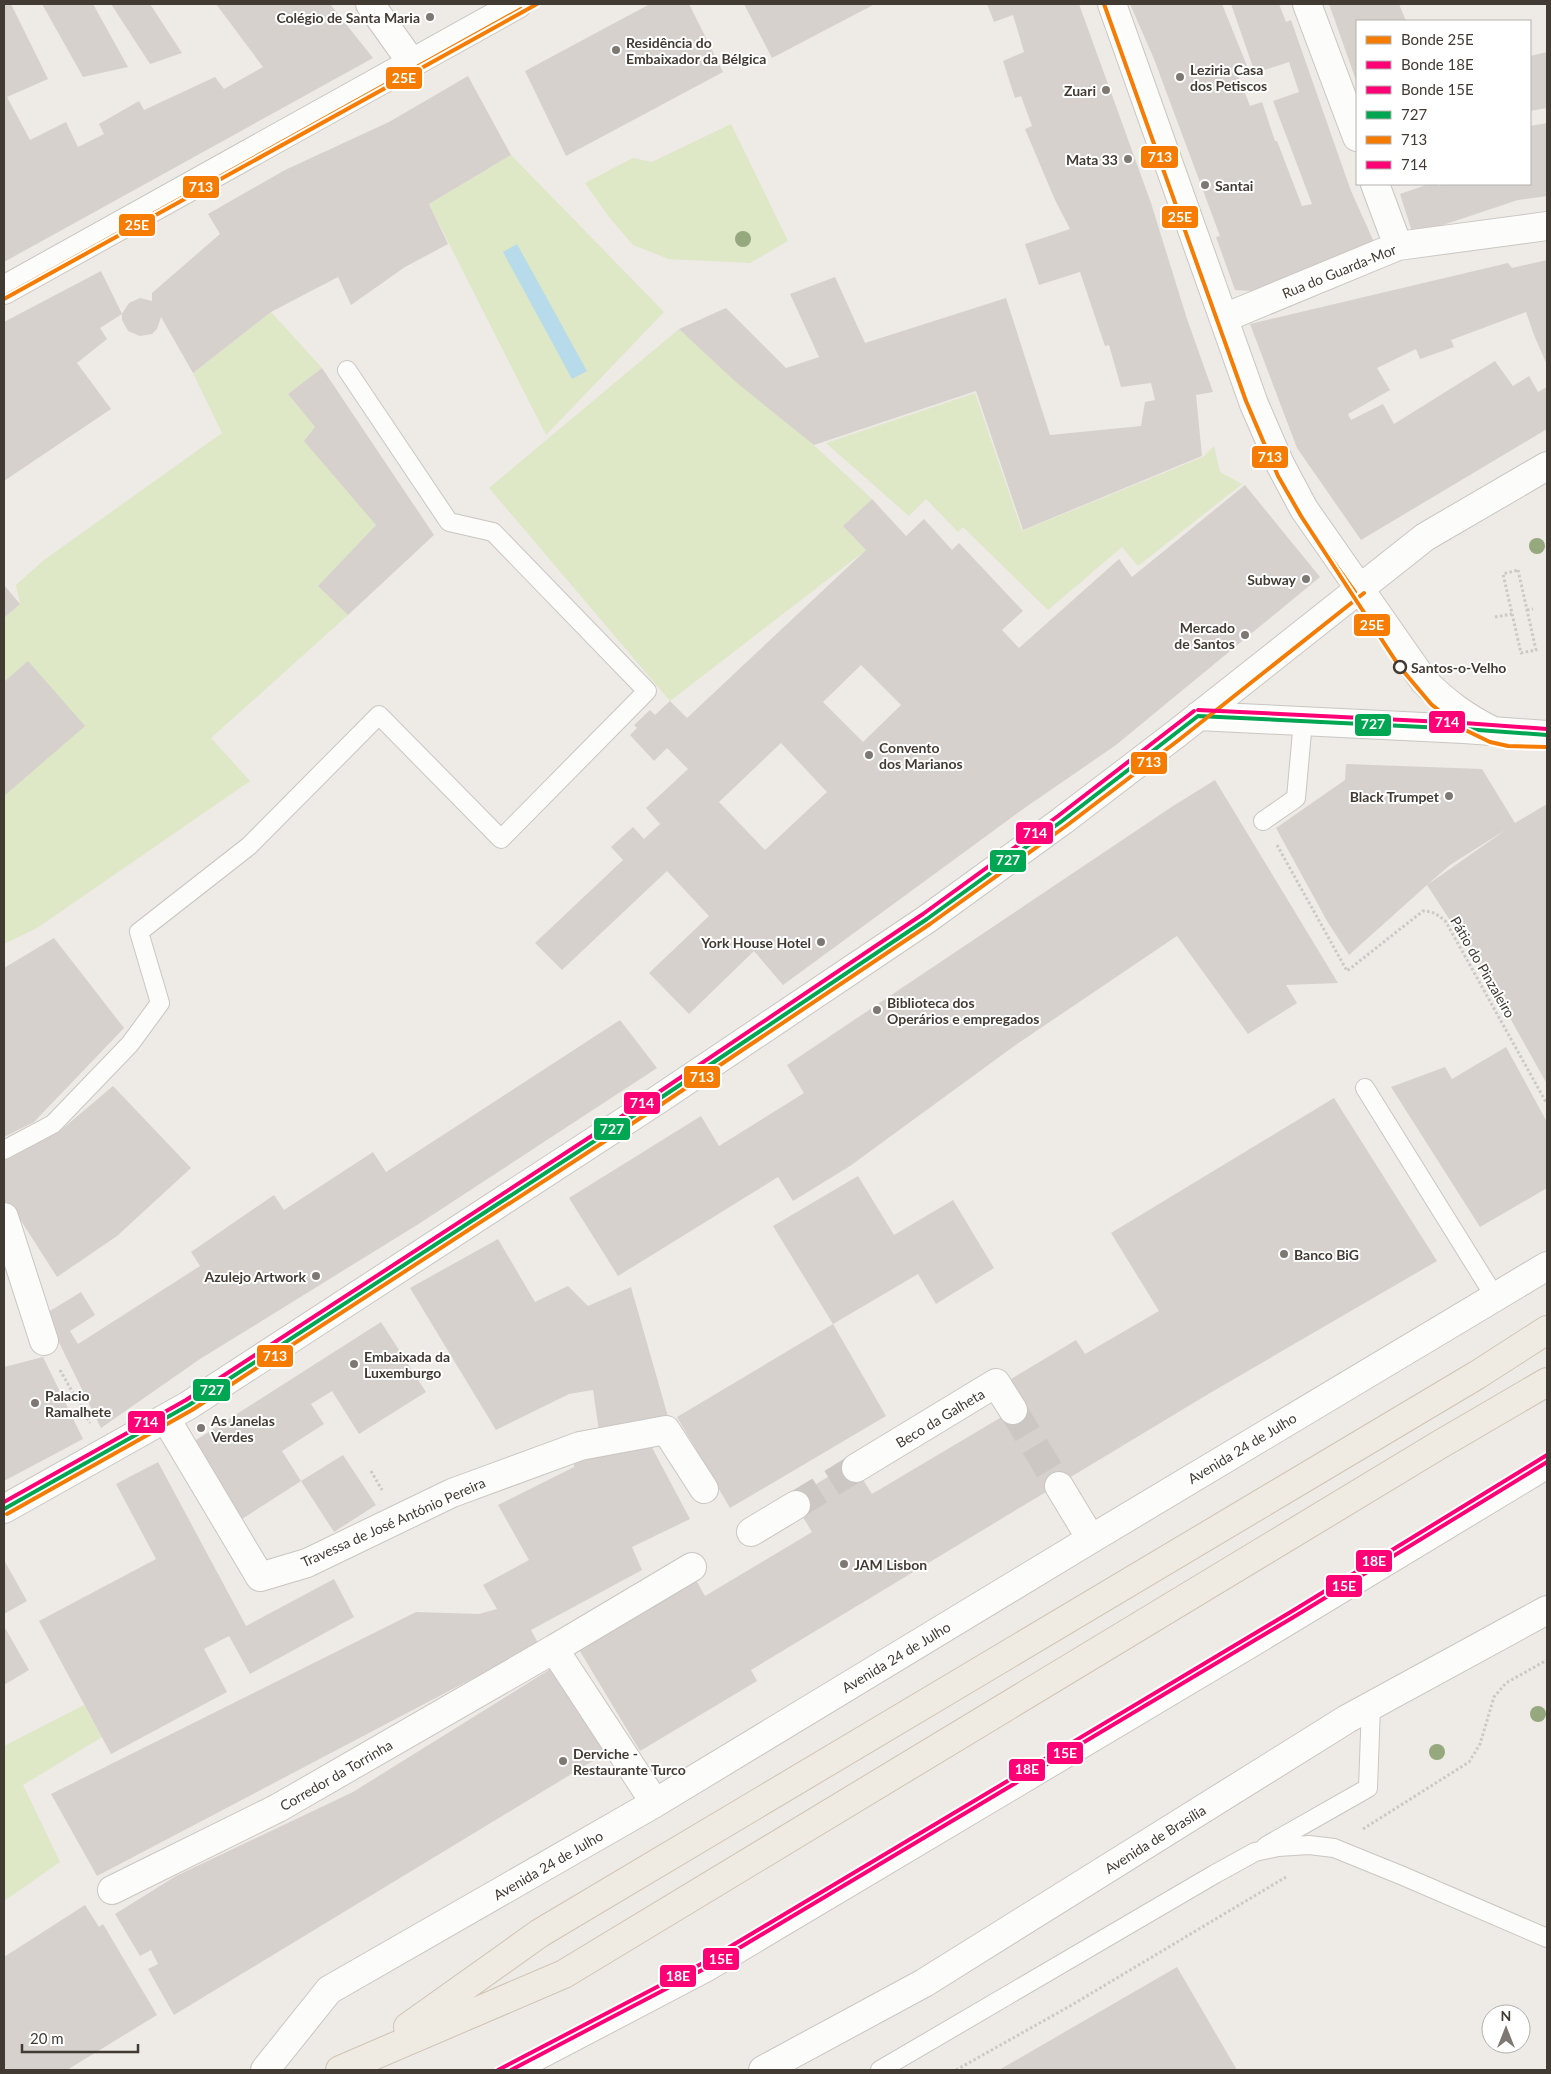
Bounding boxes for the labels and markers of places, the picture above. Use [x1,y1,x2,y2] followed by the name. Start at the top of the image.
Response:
[276,9,420,26] place label: Colégio de Santa Maria
[424,11,436,23] marker: Colégio de Santa Maria
[626,34,766,67] place label: Residência do Embaixador da Bélgica
[610,44,622,56] marker: Residência do Embaixador da Bélgica
[1190,61,1267,94] place label: Leziria Casa dos Petiscos
[1174,71,1186,83] marker: Leziria Casa dos Petiscos
[1064,82,1096,99] place label: Zuari
[1100,84,1112,96] marker: Zuari
[1066,151,1118,168] place label: Mata 33
[1122,153,1134,165] marker: Mata 33
[1215,177,1253,194] place label: Santai
[1199,179,1211,191] marker: Santai
[1247,571,1297,588] place label: Subway
[1300,573,1312,585] marker: Subway
[1174,619,1235,652] place label: Mercado de Santos
[1239,629,1251,641] marker: Mercado de Santos
[1411,659,1506,676] place label: Santos-o-Velho
[1393,660,1407,674] marker: Santos-o-Velho
[879,739,963,772] place label: Convento dos Marianos
[863,749,875,761] marker: Convento dos Marianos
[1350,788,1440,805] place label: Black Trumpet
[1443,790,1455,802] marker: Black Trumpet
[700,934,811,951] place label: York House Hotel
[815,936,827,948] marker: York House Hotel
[887,994,1039,1027] place label: Biblioteca dos Operários e empregados
[871,1004,883,1016] marker: Biblioteca dos Operários e empregados
[1294,1246,1359,1263] place label: Banco BiG
[1278,1248,1290,1260] marker: Banco BiG
[203,1268,307,1285] place label: Azulejo Artwork
[310,1270,322,1282] marker: Azulejo Artwork
[364,1348,450,1381] place label: Embaixada da Luxemburgo
[348,1358,360,1370] marker: Embaixada da Luxemburgo
[45,1387,112,1420] place label: Palacio Ramalhete
[29,1397,41,1409] marker: Palacio Ramalhete
[210,1412,275,1445] place label: As Janelas Verdes
[195,1422,207,1434] marker: As Janelas Verdes
[854,1556,927,1573] place label: JAM Lisbon
[838,1558,850,1570] marker: JAM Lisbon
[573,1745,686,1778] place label: Derviche - Restaurante Turco
[557,1755,569,1767] marker: Derviche - Restaurante Turco

